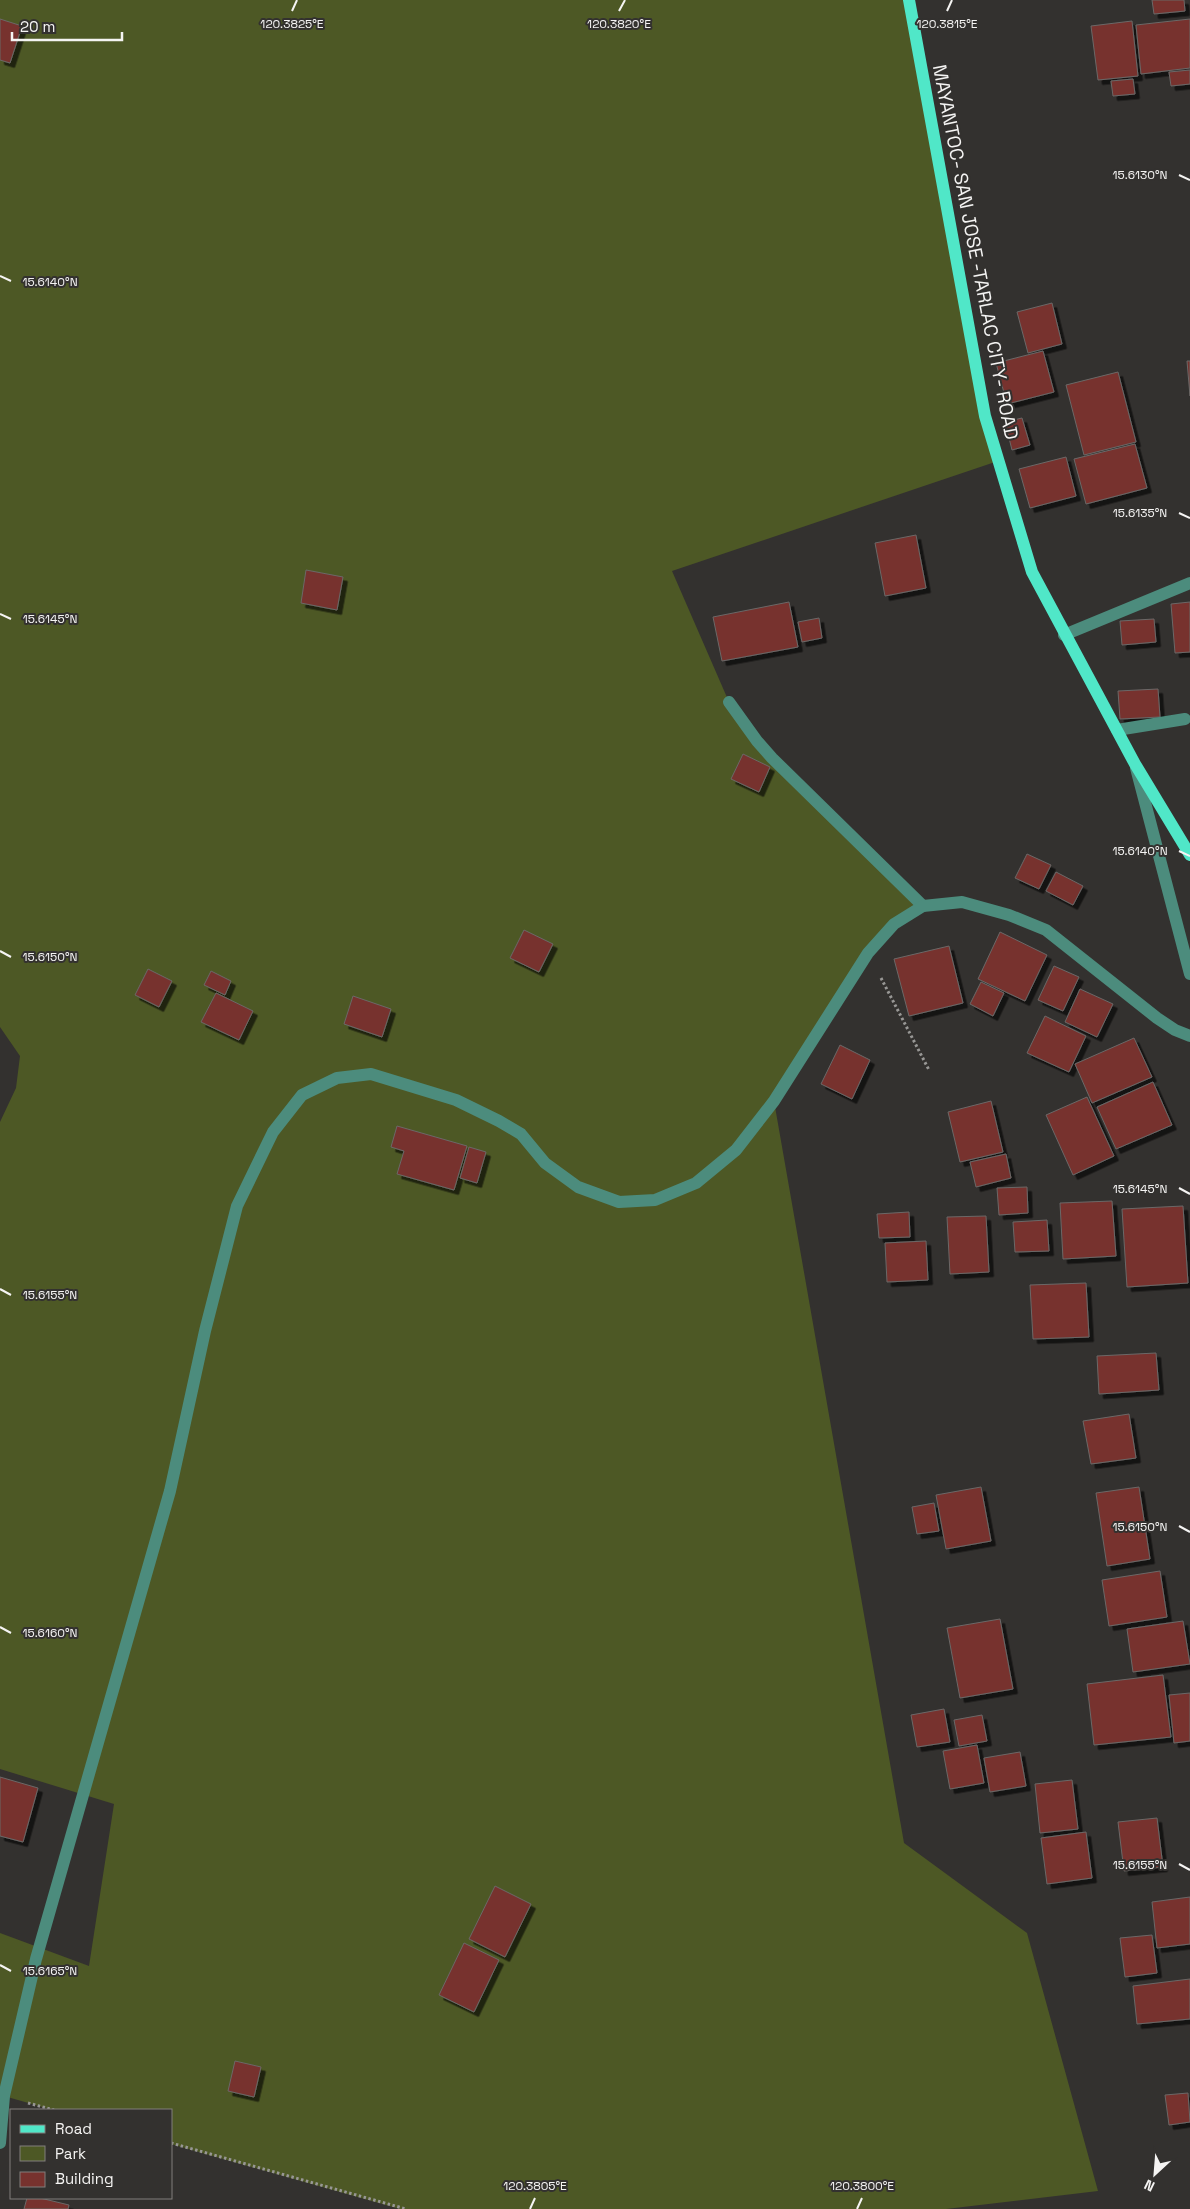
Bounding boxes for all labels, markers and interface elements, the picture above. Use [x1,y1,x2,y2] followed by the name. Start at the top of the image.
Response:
[12,10,122,42] scale bar
[260,16,324,32] text: 120.3825°E
[587,16,651,32] text: 120.3820°E
[916,16,978,32] text: 120.3815°E
[20,17,55,36] text: 20 m
[927,62,1024,442] street label: MAYANTOC- SAN JOSE -TARLAC CITY- ROAD
[1113,167,1167,183] text: 15.6130°N
[22,274,78,290] text: 15.6140°N
[1113,505,1167,521] text: 15.6135°N
[23,611,77,627] text: 15.6145°N
[1112,843,1168,859] text: 15.6140°N
[23,949,77,965] text: 15.6150°N
[1113,1181,1167,1197] text: 15.6145°N
[23,1287,77,1303] text: 15.6155°N
[1113,1519,1167,1535] text: 15.6150°N
[22,1625,78,1641] text: 15.6160°N
[1113,1857,1167,1873] text: 15.6155°N
[23,1963,77,1979] text: 15.6165°N
[10,2109,172,2199] legend
[55,2119,92,2138] text: Road
[55,2144,86,2163] text: Park
[1130,2149,1180,2199] north arrow
[55,2169,114,2188] text: Building
[1141,2176,1157,2196] text: N
[503,2178,567,2194] text: 120.3805°E
[830,2178,894,2194] text: 120.3800°E

